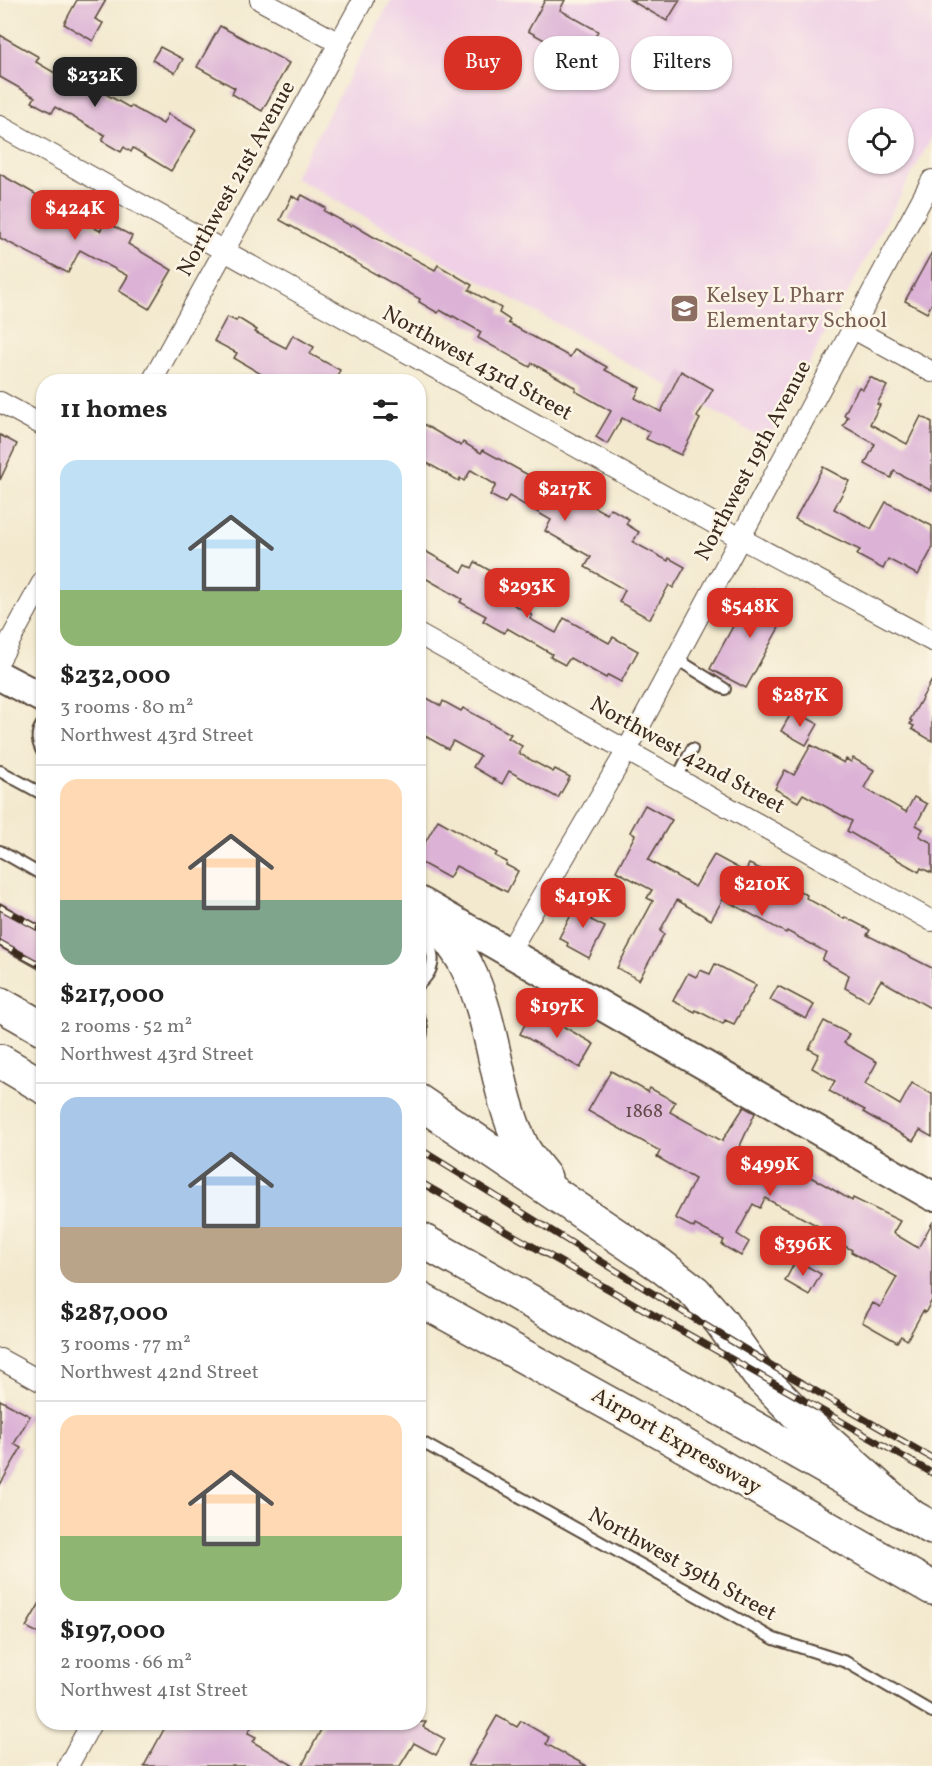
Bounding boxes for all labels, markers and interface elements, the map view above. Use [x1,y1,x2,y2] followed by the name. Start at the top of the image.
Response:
[444,36,522,90] chip: Buy
[534,36,619,90] chip: Rent
[631,36,732,90] chip: Filters
[53,57,137,108] pin: $232K
[67,62,123,90] text: $232K
[170,75,304,283] street label: Northwest 21st Avenue
[848,108,914,174] map controls
[848,108,914,174] button: locate
[33,190,117,241] pin: $424K
[45,195,105,223] text: $424K
[706,281,887,337] place label: Kelsey L Pharr Elementary School
[669,293,701,325] school or university icon: Kelsey L Pharr Elementary School
[376,299,578,429] street label: Northwest 43rd Street
[688,355,820,567] street label: Northwest 19th Avenue
[60,392,167,428] text: 11 homes
[369,394,402,427] icon: filters
[523,471,607,522] pin: $217K
[538,476,592,504] text: $217K
[177,499,285,607] icon: home
[485,568,569,619] pin: $293K
[499,573,556,601] text: $293K
[708,588,792,639] pin: $548K
[721,593,779,621] text: $548K
[60,658,171,694] text: $232,000
[758,677,842,728] pin: $287K
[772,682,828,710] text: $287K
[584,689,790,823] street label: Northwest 42nd Street
[60,694,193,722] text: 3 rooms · 80 m²
[60,722,254,750] text: Northwest 43rd Street
[177,818,285,926] icon: home
[720,866,804,917] pin: $210K
[734,871,790,899] text: $210K
[541,878,625,929] pin: $419K
[555,883,611,911] text: $419K
[60,977,164,1013] text: $217,000
[515,988,599,1039] pin: $197K
[530,993,584,1021] text: $197K
[60,1013,192,1041] text: 2 rooms · 52 m²
[60,1041,254,1069] text: Northwest 43rd Street
[625,1098,663,1126] house number: 1868
[177,1136,285,1244] icon: home
[728,1146,812,1197] pin: $499K
[740,1151,800,1179] text: $499K
[761,1226,845,1277] pin: $396K
[774,1231,832,1259] text: $396K
[60,1295,168,1331] text: $287,000
[60,1331,191,1359] text: 3 rooms · 77 m²
[60,1359,259,1387] text: Northwest 42nd Street
[585,1381,767,1503] street label: Airport Expressway
[177,1454,285,1562] icon: home
[582,1500,782,1630] street label: Northwest 39th Street
[60,1613,165,1649] text: $197,000
[60,1649,192,1677] text: 2 rooms · 66 m²
[60,1677,248,1705] text: Northwest 41st Street

